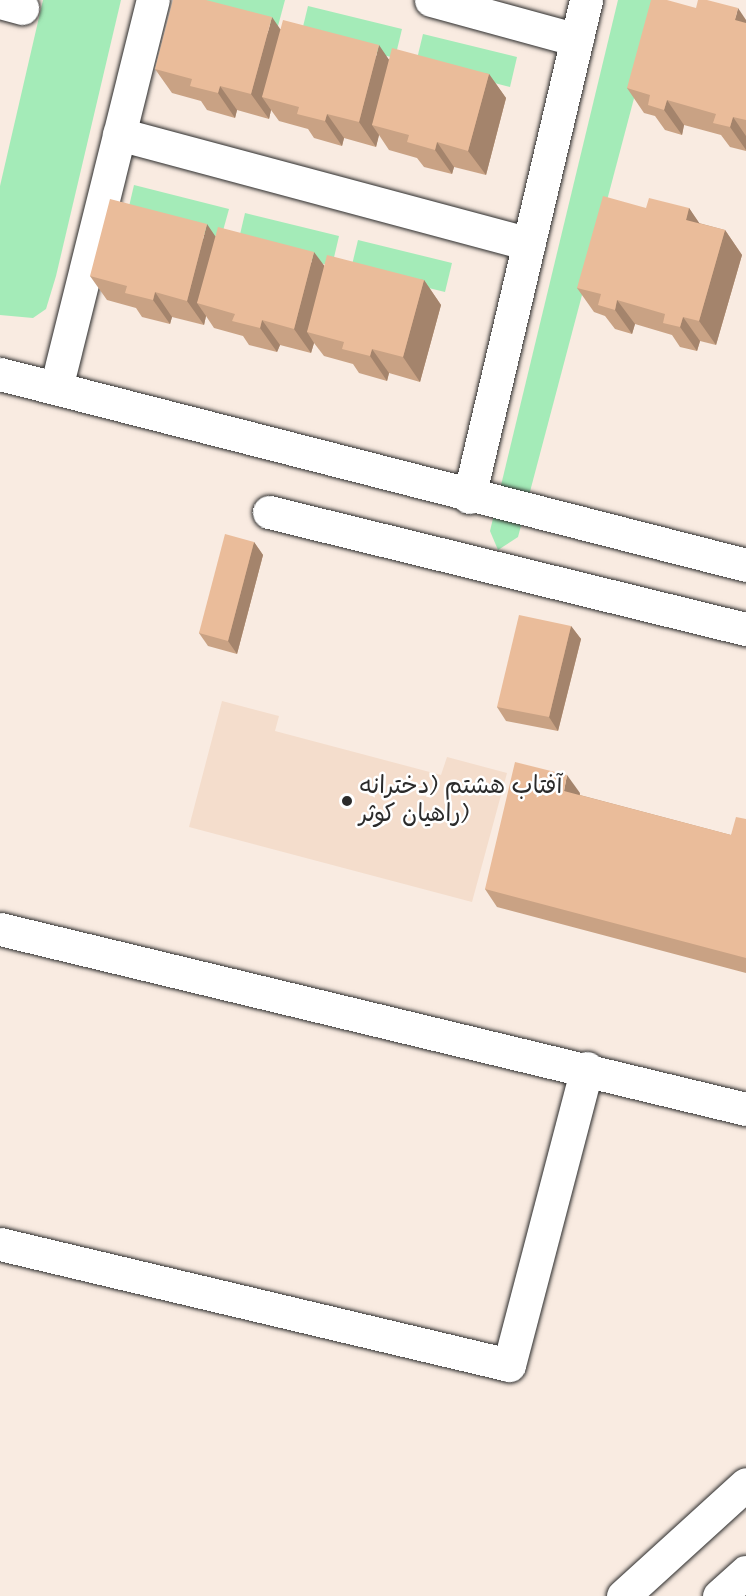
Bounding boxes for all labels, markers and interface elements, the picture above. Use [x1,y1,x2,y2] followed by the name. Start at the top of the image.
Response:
[359,773,562,829] place label: آفتاب هشتم (دخترانه راهیان کوثر)
[340,794,354,808] marker: آفتاب هشتم (دخترانه راهیان کوثر)

